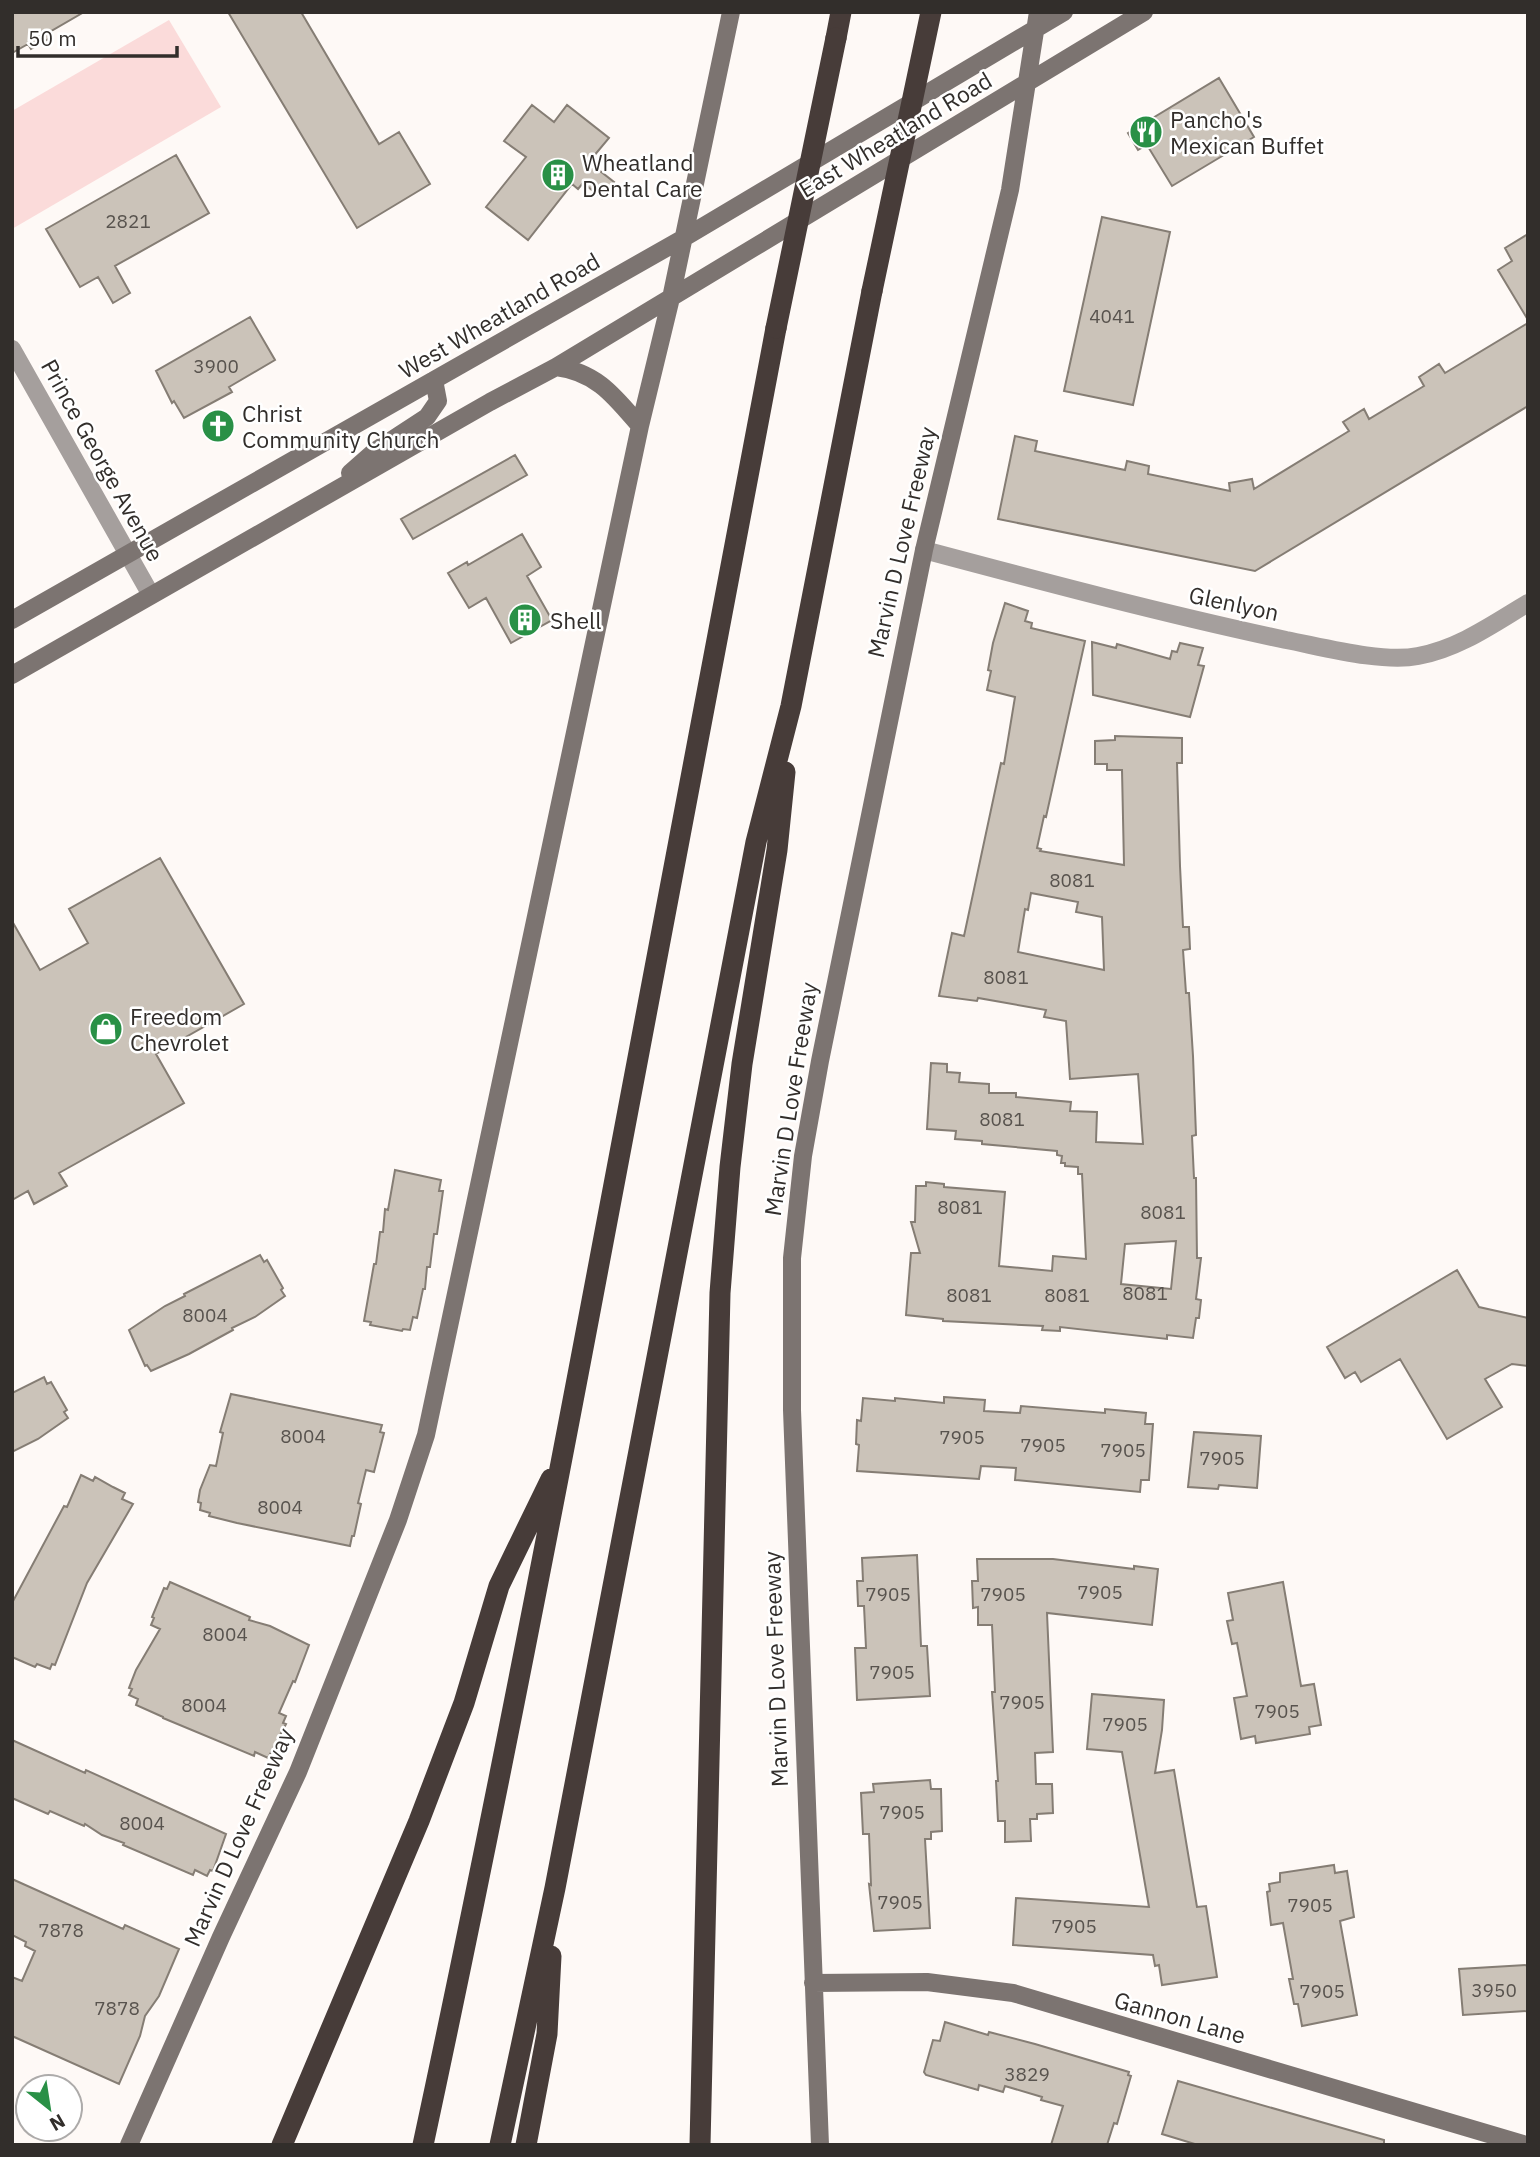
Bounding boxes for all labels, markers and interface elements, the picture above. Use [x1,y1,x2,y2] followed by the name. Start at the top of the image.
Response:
[18,14,177,58] scale bar
[28,24,77,52] text: 50 m
[793,64,997,204] street label: East Wheatland Road
[1170,104,1324,160] place label: Pancho's Mexican Buffet
[1127,113,1165,151] restaurant icon: Pancho's Mexican Buffet
[582,147,703,203] place label: Wheatland Dental Care
[539,156,577,194] building icon: Wheatland Dental Care
[105,209,151,233] house number: 2821
[393,245,605,385] street label: West Wheatland Road
[1089,304,1135,328] house number: 4041
[35,354,171,566] street label: Prince George Avenue
[193,354,239,378] house number: 3900
[242,398,440,454] place label: Christ Community Church
[199,407,237,445] church icon: Christ Community Church
[860,423,942,660] street label: Marvin D Love Freeway
[1186,579,1282,627] street label: Glenlyon
[506,601,544,639] building icon: Shell
[550,605,601,635] place label: Shell
[1049,868,1095,892] house number: 8081
[983,965,1029,989] house number: 8081
[757,979,823,1218] street label: Marvin D Love Freeway
[130,1001,229,1057] place label: Freedom Chevrolet
[87,1010,125,1048] shop icon: Freedom Chevrolet
[979,1107,1025,1131] house number: 8081
[937,1195,983,1219] house number: 8081
[1140,1200,1186,1224] house number: 8081
[1122,1281,1168,1305] house number: 8081
[946,1283,992,1307] house number: 8081
[1044,1283,1090,1307] house number: 8081
[182,1303,228,1327] house number: 8004
[280,1424,326,1448] house number: 8004
[939,1425,985,1449] house number: 7905
[1020,1433,1066,1457] house number: 7905
[1100,1438,1146,1462] house number: 7905
[1199,1446,1245,1470] house number: 7905
[257,1495,303,1519] house number: 8004
[756,1550,794,1788] street label: Marvin D Love Freeway
[1077,1580,1123,1604] house number: 7905
[865,1582,911,1606] house number: 7905
[980,1582,1026,1606] house number: 7905
[202,1622,248,1646] house number: 8004
[869,1660,915,1684] house number: 7905
[999,1690,1045,1714] house number: 7905
[181,1693,227,1717] house number: 8004
[1254,1699,1300,1723] house number: 7905
[1102,1712,1148,1736] house number: 7905
[176,1723,300,1951] street label: Marvin D Love Freeway
[879,1800,925,1824] house number: 7905
[119,1811,165,1835] house number: 8004
[877,1890,923,1914] house number: 7905
[1287,1893,1333,1917] house number: 7905
[1051,1914,1097,1938] house number: 7905
[38,1918,84,1942] house number: 7878
[1471,1978,1517,2002] house number: 3950
[1299,1979,1345,2003] house number: 7905
[1111,1984,1249,2050] street label: Gannon Lane
[94,1996,140,2020] house number: 7878
[1004,2062,1050,2086] house number: 3829
[14,2073,84,2143] north arrow
[46,2109,69,2137] text: N

